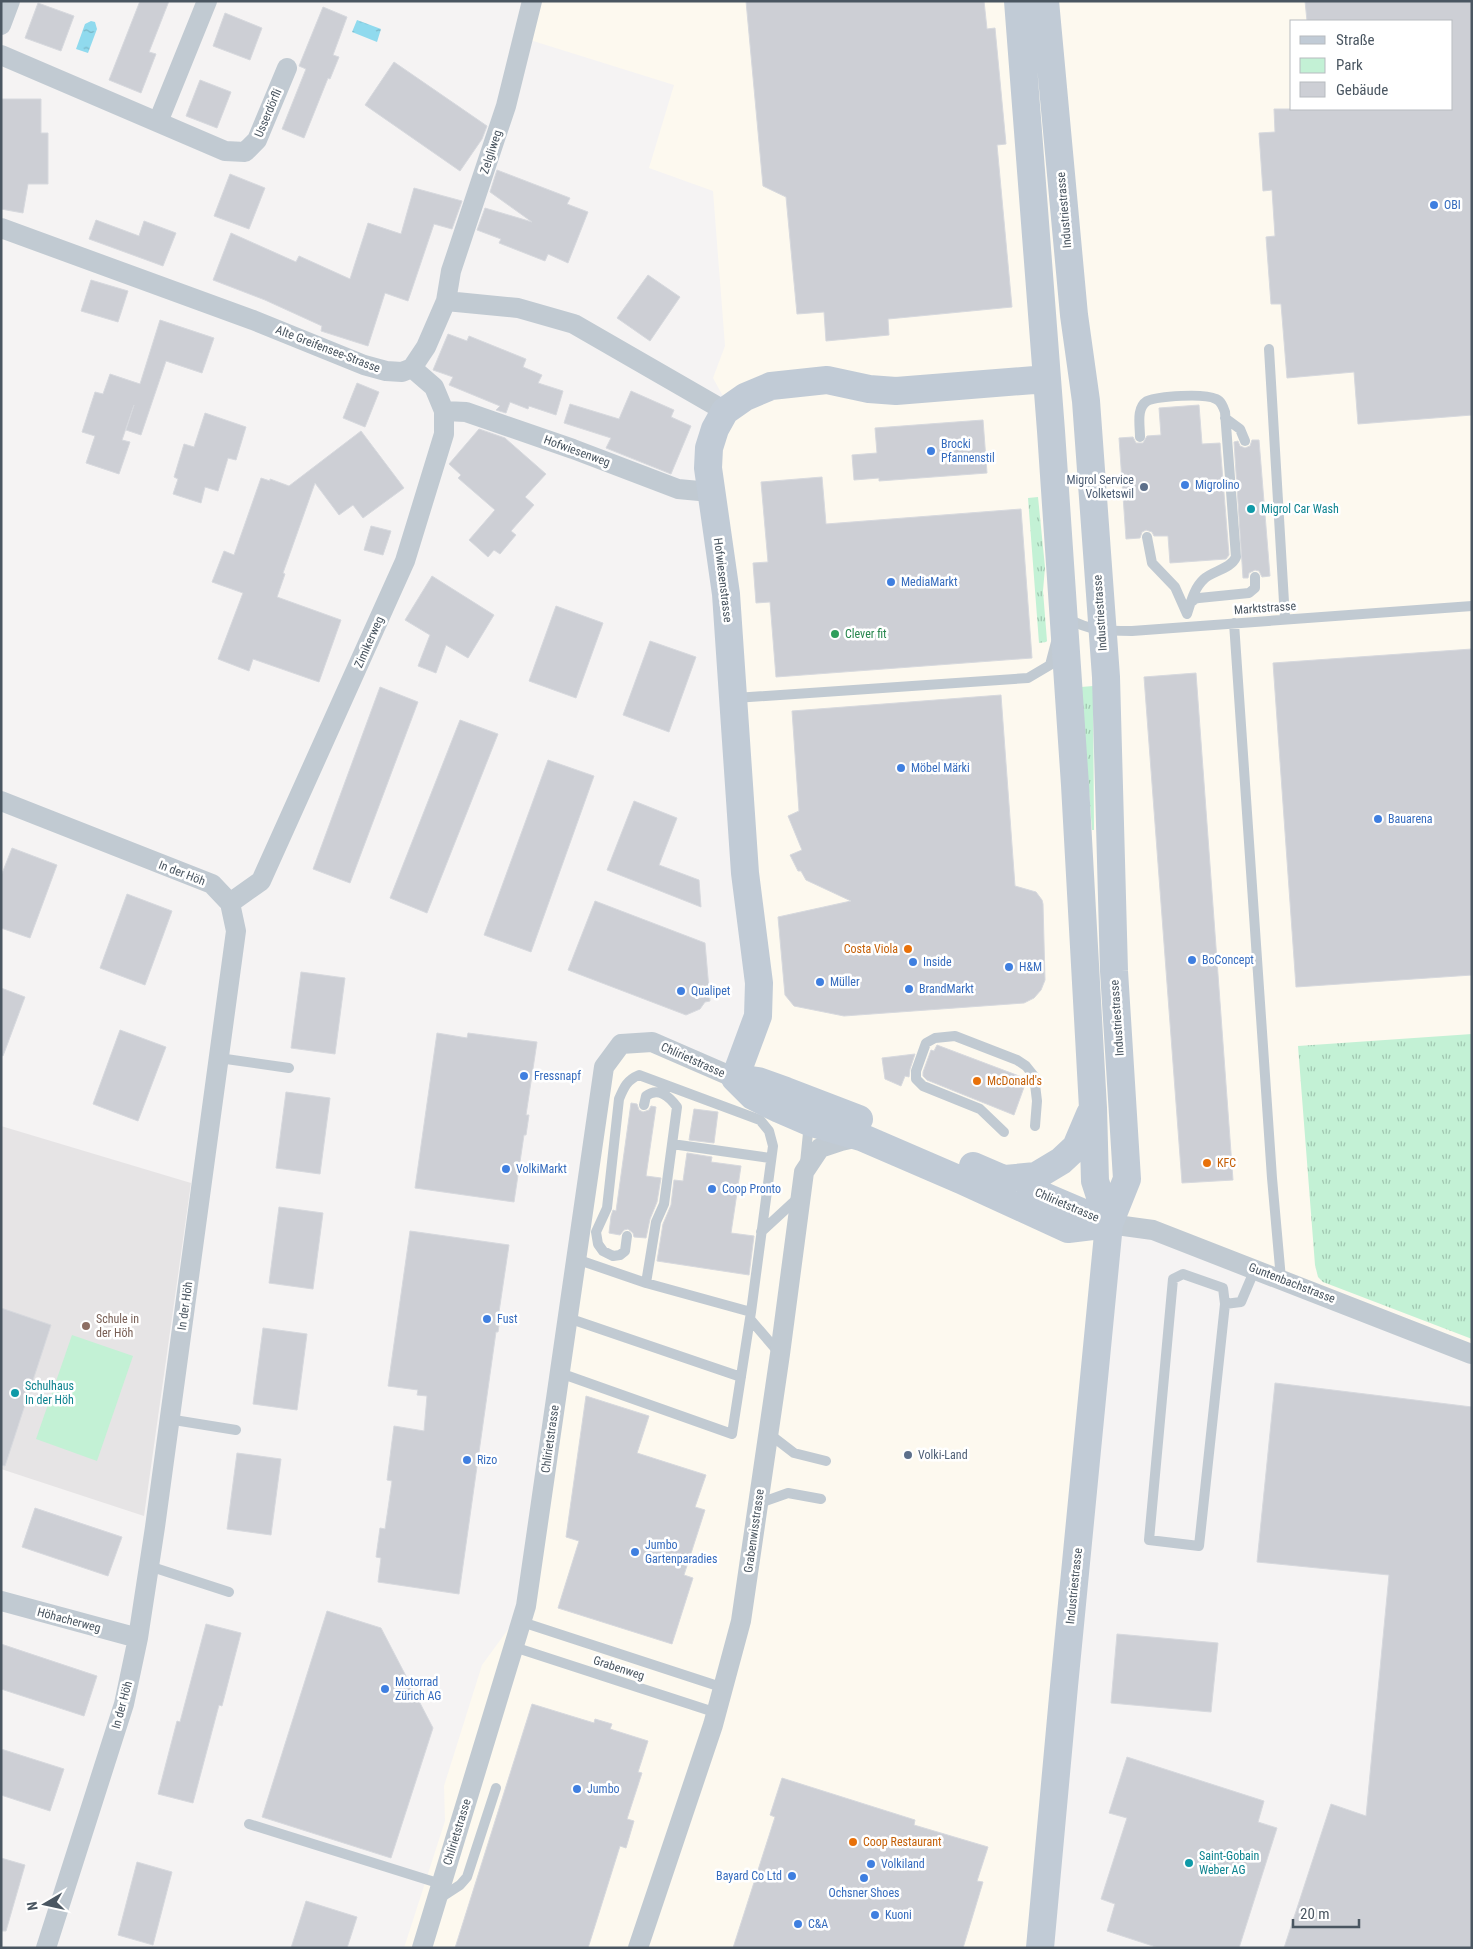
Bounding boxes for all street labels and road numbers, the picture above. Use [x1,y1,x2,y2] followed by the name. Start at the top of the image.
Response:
[252,87,284,139] street label: Usserdörfli
[477,128,505,176] street label: Zelgliweg
[1054,171,1074,249] street label: Industriestrasse
[274,323,383,376] street label: Alte Greifensee-Strasse
[542,433,612,470] street label: Hofwiesenweg
[711,537,735,623] street label: Hofwiesenstrasse
[1090,574,1110,652] street label: Industriestrasse
[1233,599,1297,617] street label: Marktstrasse
[351,614,387,670] street label: Zimikerweg
[157,858,207,888] street label: In der Höh
[1107,979,1127,1057] street label: Industriestrasse
[659,1040,727,1080] street label: Chlirietstrasse
[1033,1185,1102,1225] street label: Chlirietstrasse
[1247,1260,1338,1306] street label: Guntenbachstrasse
[175,1281,195,1331] street label: In der Höh
[538,1404,562,1474] street label: Chlirietstrasse
[741,1488,767,1574] street label: Grabenwisstrasse
[1063,1547,1085,1625] street label: Industriestrasse
[36,1605,102,1635] street label: Höhacherweg
[592,1653,646,1683] street label: Grabenweg
[109,1679,135,1730] street label: In der Höh
[440,1797,474,1867] street label: Chlirietstrasse

